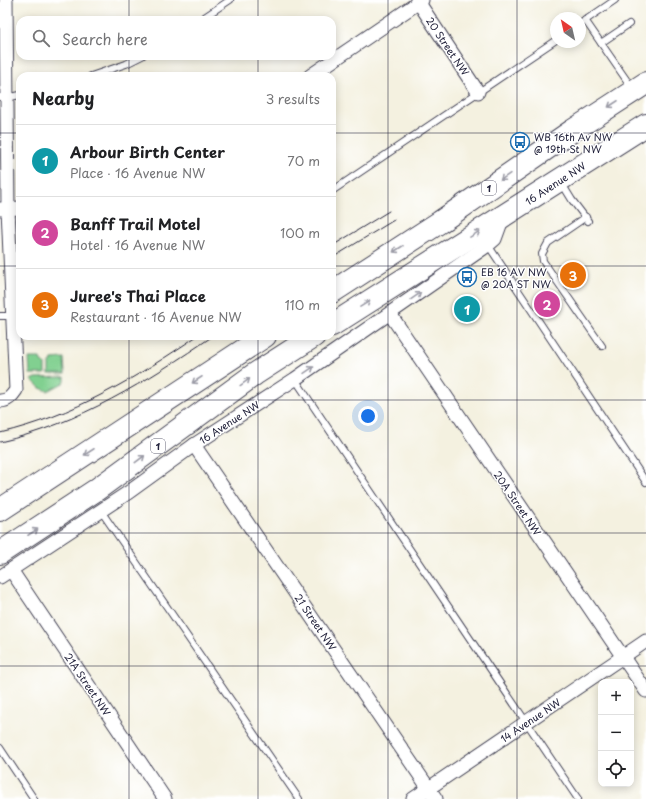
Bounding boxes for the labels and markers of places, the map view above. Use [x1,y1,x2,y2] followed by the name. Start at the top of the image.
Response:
[534,129,613,156] place label: WB 16th Av NW @ 19th St NW
[509,131,531,153] bus stop icon: WB 16th Av NW @ 19th St NW
[560,260,586,290] pin: 3
[481,264,551,291] place label: EB 16 AV NW @ 20A ST NW
[456,266,478,288] bus stop icon: EB 16 AV NW @ 20A ST NW
[534,289,560,319] pin: 2
[454,294,480,324] pin: 1

